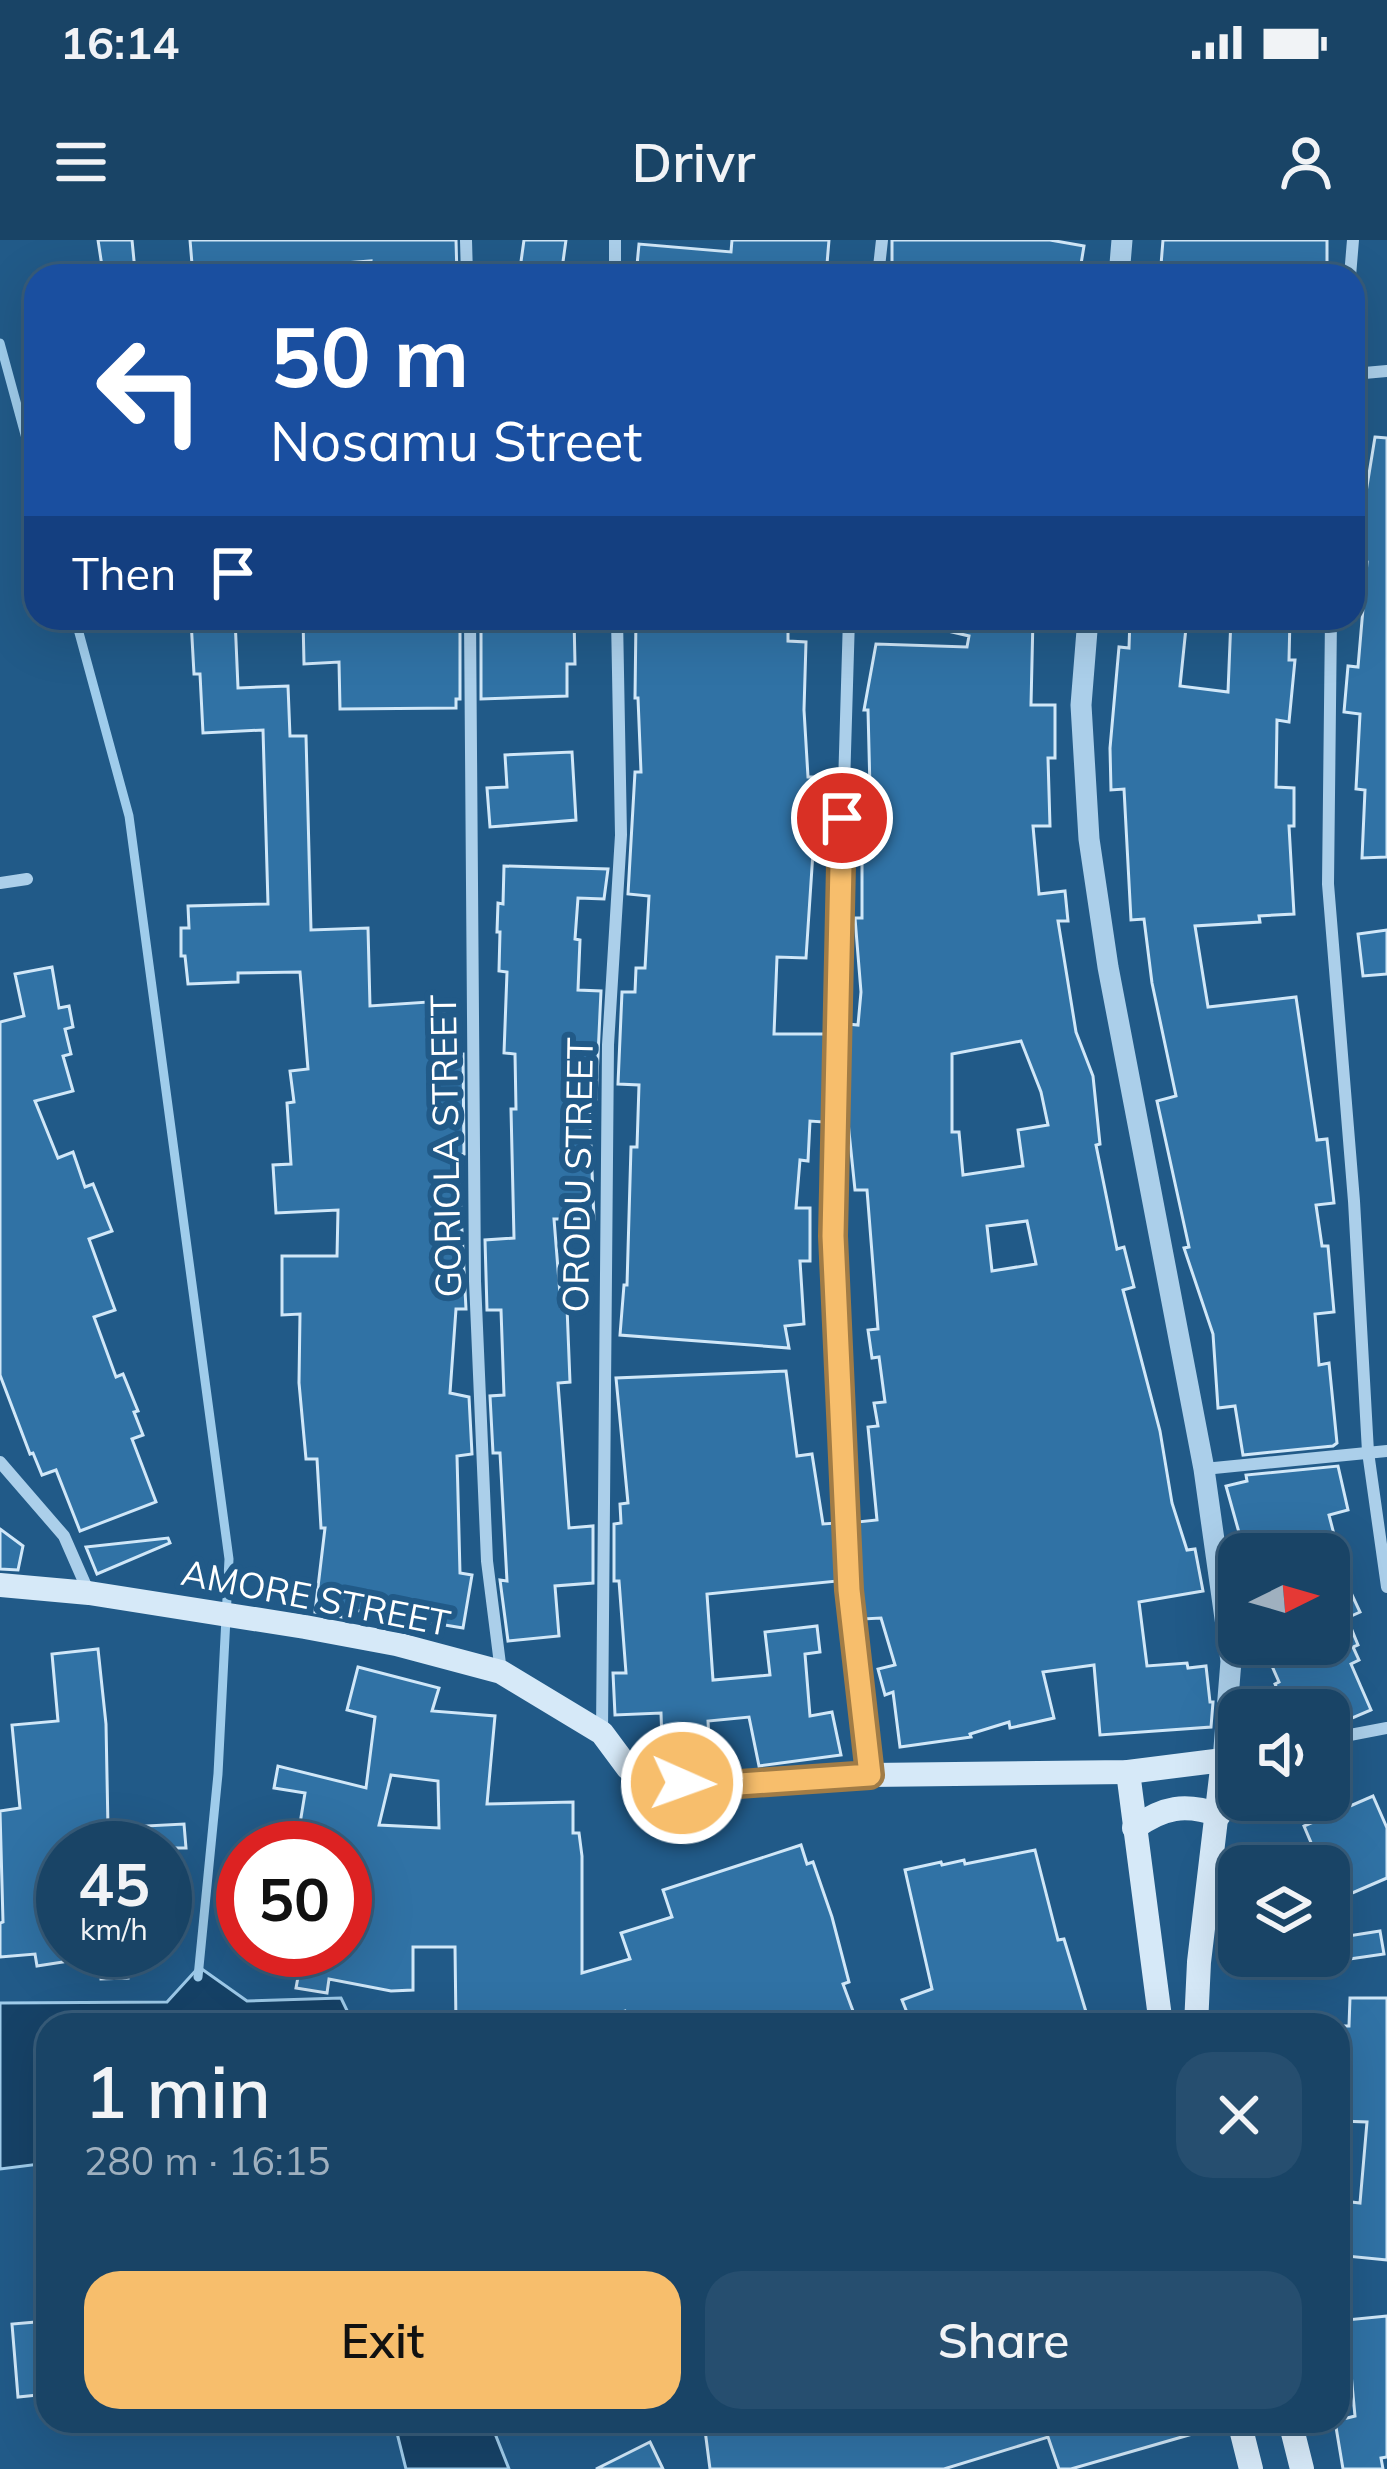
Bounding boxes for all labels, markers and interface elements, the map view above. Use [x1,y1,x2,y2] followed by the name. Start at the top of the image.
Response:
[60,14,179,70] text: 16:14
[632,128,755,196] text: Drivr
[48,129,114,195] icon: menu
[1273,129,1339,195] icon: person
[270,303,469,408] text: 50 m
[72,312,228,468] icon: left
[270,407,642,475] text: Nosamu Street
[200,540,266,606] icon: arrive
[72,545,176,601] text: Then
[791,767,893,869] pin
[809,785,875,851] icon: arrive
[420,994,470,1298] street label: GORIOLA STREET
[552,1037,602,1313] street label: ORODU STREET
[1218,1533,1350,1665] north arrow
[1218,1533,1350,1977] map controls
[178,1549,454,1645] street label: AMORE STREET
[1218,1689,1350,1821] button: sound
[619,1720,745,1846] position arrow
[216,1821,372,1977] speed limit sign: 50
[1218,1845,1350,1977] button: layers
[78,1846,150,1921] text: 45
[80,1910,148,1948] text: km/h
[84,2046,271,2136] text: 1 min
[1176,2052,1302,2178] button: close
[84,2136,330,2185] text: 280 m · 16:15
[84,2271,681,2409] button: Exit
[705,2271,1302,2409] button: Share

